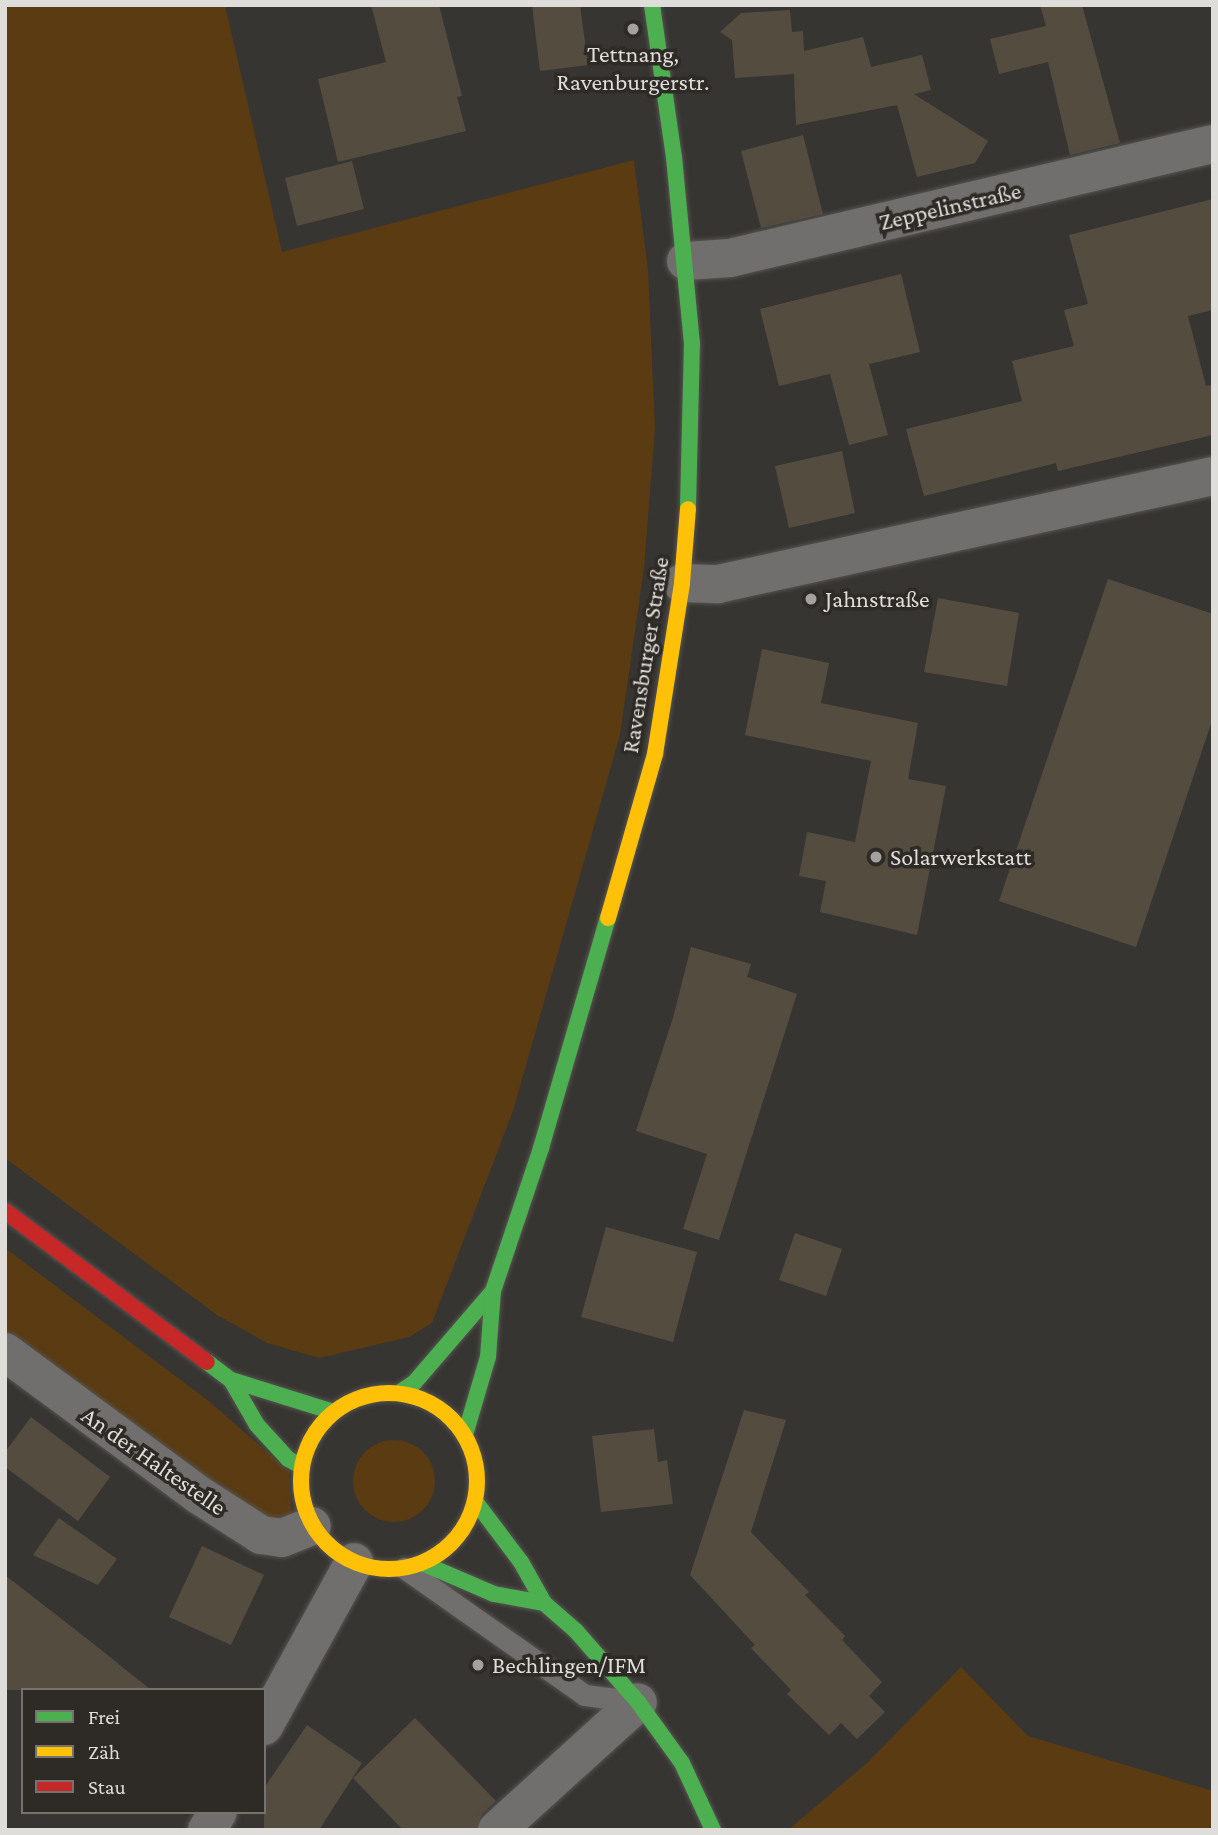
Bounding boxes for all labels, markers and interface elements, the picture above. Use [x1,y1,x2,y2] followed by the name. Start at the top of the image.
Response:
[625,21,641,37] marker: Tettnang, Ravenburgerstr.
[557,40,709,96] place label: Tettnang, Ravenburgerstr.
[876,176,1024,236] street label: Zeppelinstraße
[615,555,675,755] street label: Ravensburger Straße
[825,585,929,613] place label: Jahnstraße
[803,591,819,607] marker: Jahnstraße
[890,843,1031,871] place label: Solarwerkstatt
[868,849,884,865] marker: Solarwerkstatt
[76,1401,232,1521] street label: An der Haltestelle
[492,1651,646,1679] place label: Bechlingen/IFM
[470,1657,486,1673] marker: Bechlingen/IFM
[21,1688,266,1814] legend
[88,1705,120,1729] text: Frei
[88,1740,120,1764] text: Zäh
[88,1775,126,1799] text: Stau

